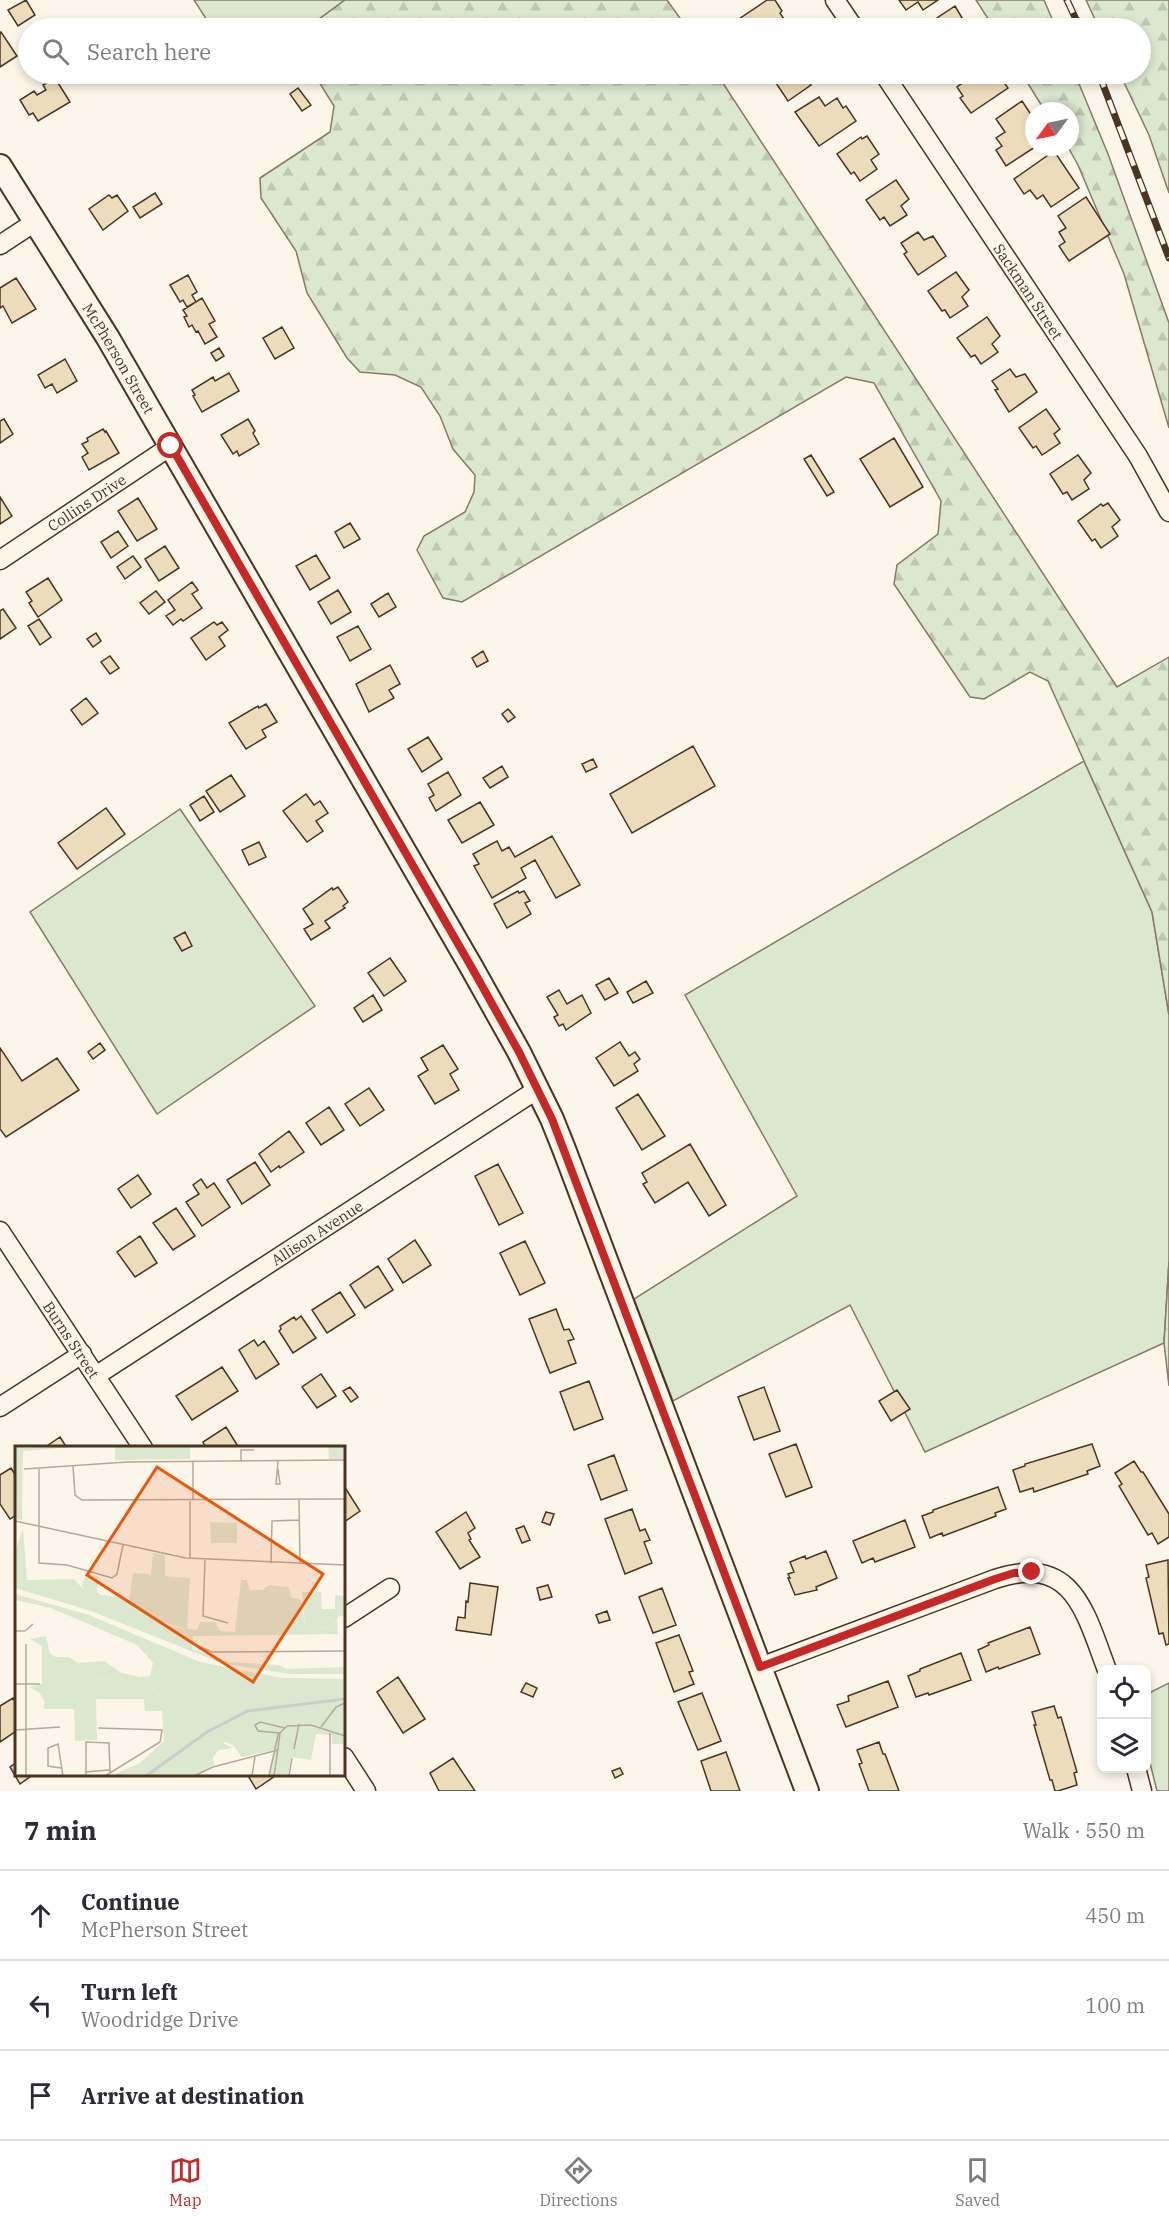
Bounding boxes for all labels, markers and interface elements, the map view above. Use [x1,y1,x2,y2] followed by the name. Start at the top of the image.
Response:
[18,18,1151,84] search box
[39,35,72,68] icon: search
[87,37,211,66] text: Search here
[1025,102,1079,156] north arrow
[990,240,1067,343] street label: Sackman Street
[79,299,159,417] street label: McPherson Street
[157,432,183,458] route start
[44,469,129,535] street label: Collins Drive
[267,1196,366,1269] street label: Allison Avenue
[39,1297,104,1382] street label: Burns Street
[15,1446,345,1776] inset map
[1018,1558,1044,1584] route end
[1097,1665,1151,1773] map controls
[1097,1665,1151,1719] button: locate
[1097,1719,1151,1773] button: layers
[24,1813,97,1847] text: 7 min
[1023,1817,1145,1844] text: Walk · 550 m
[81,1887,180,1916] text: Continue
[24,1899,57,1932] icon: ahead
[1085,1902,1145,1929] text: 450 m
[81,1916,248,1943] text: McPherson Street
[81,1977,177,2006] text: Turn left
[24,1989,57,2022] icon: left
[1085,1992,1145,2019] text: 100 m
[81,2006,239,2033] text: Woodridge Drive
[24,2079,57,2112] icon: arrive
[81,2081,304,2110] text: Arrive at destination
[169,2154,202,2210] tab: Map
[540,2154,618,2210] tab: Directions
[955,2154,1000,2210] tab: Saved

